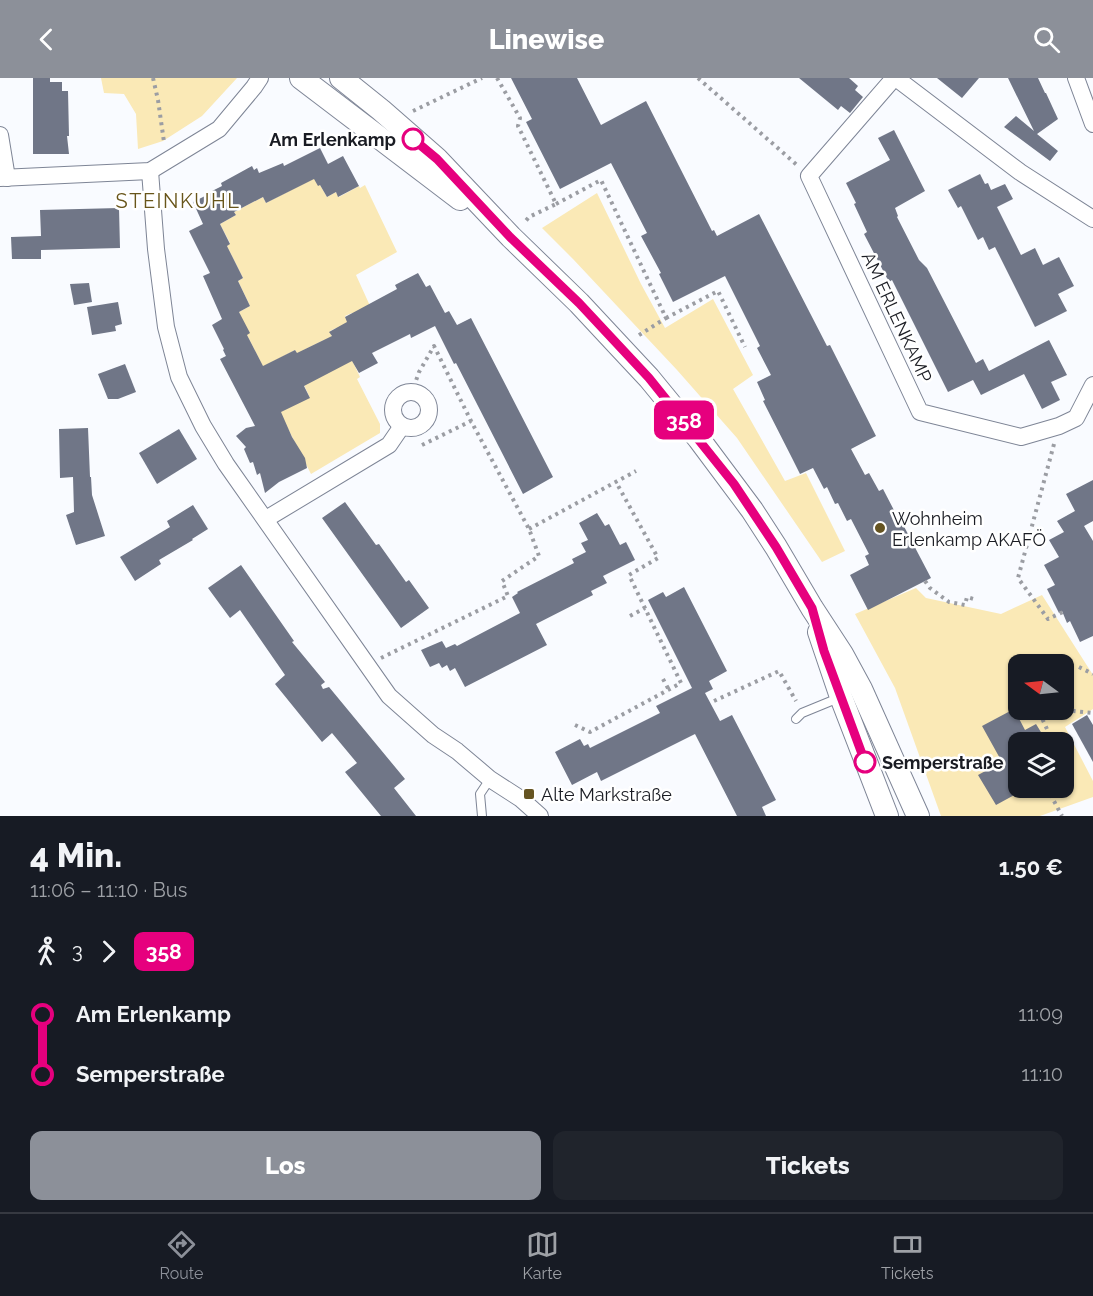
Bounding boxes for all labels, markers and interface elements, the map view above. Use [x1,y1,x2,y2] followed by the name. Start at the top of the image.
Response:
[30,23,63,56] icon: back
[1030,23,1063,56] icon: search
[489,24,604,55] text: Linewise
[402,128,424,150] marker: Am Erlenkamp
[269,129,396,150] place label: Am Erlenkamp
[116,189,240,213] district label: STEINKUHL
[858,249,936,385] street label: AM ERLENKAMP
[650,400,718,440] line badge: 358
[666,408,702,433] text: 358
[892,508,1046,550] place label: Wohnheim Erlenkamp AKAFÖ
[873,521,887,535] marker: Wohnheim Erlenkamp AKAFÖ
[1008,654,1074,720] north arrow
[1008,654,1074,798] map controls
[1008,732,1074,798] button: layers
[854,751,876,773] marker: Semperstraße
[882,752,1004,773] place label: Semperstraße
[541,784,672,805] place label: Alte Markstraße
[522,787,536,801] marker: Alte Markstraße
[30,836,122,875] text: 4 Min.
[999,854,1063,880] text: 1.50 €
[30,878,187,902] text: 11:06 – 11:10 · Bus
[30,935,63,968] icon: walk
[92,935,125,968] icon: forward
[72,939,83,963] text: 3
[146,939,182,964] text: 358
[76,1001,231,1027] text: Am Erlenkamp
[1018,1002,1063,1026] text: 11:09
[76,1061,225,1087] text: Semperstraße
[1021,1062,1063,1086] text: 11:10
[30,1131,541,1200] button: Los
[553,1131,1063,1200] button: Tickets
[160,1228,203,1283] tab: Route
[523,1228,562,1283] tab: Karte
[881,1228,933,1283] tab: Tickets

